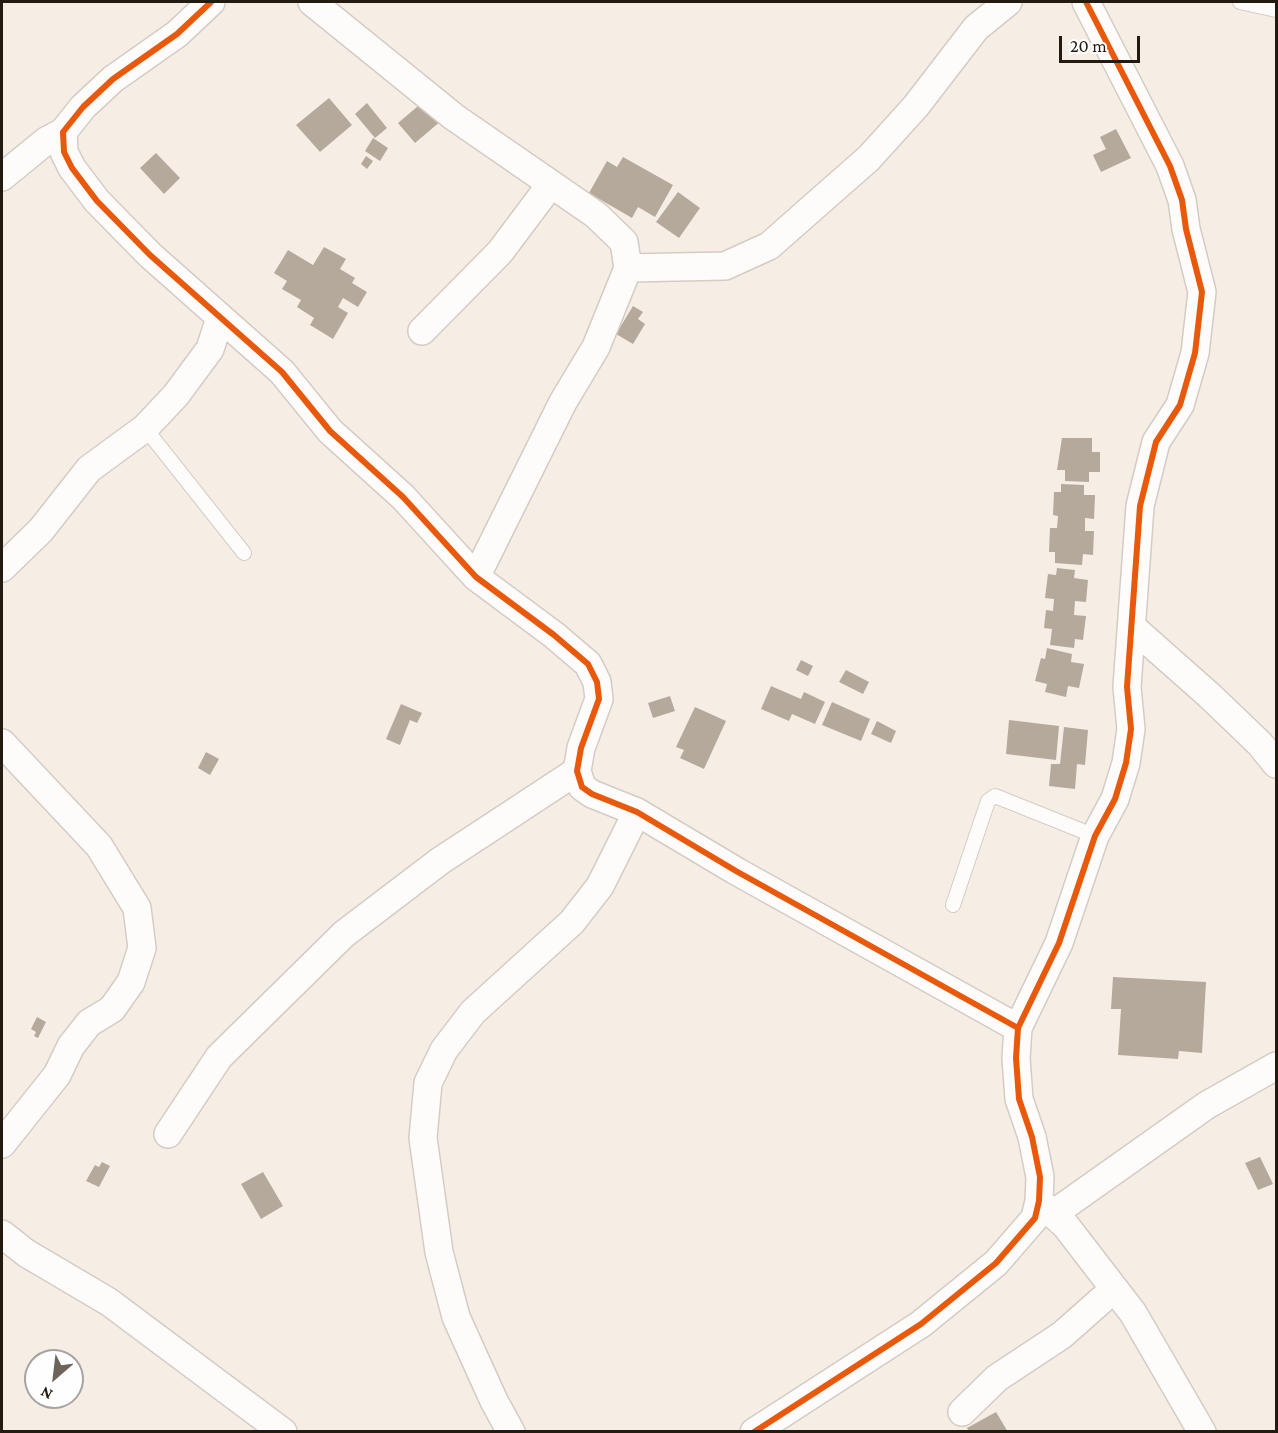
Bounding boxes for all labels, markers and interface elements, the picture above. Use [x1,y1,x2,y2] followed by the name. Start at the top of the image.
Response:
[1062,24,1143,62] scale bar
[1070,36,1107,56] text: 20 m
[24,1349,84,1409] north arrow
[37,1384,55,1404] text: N

